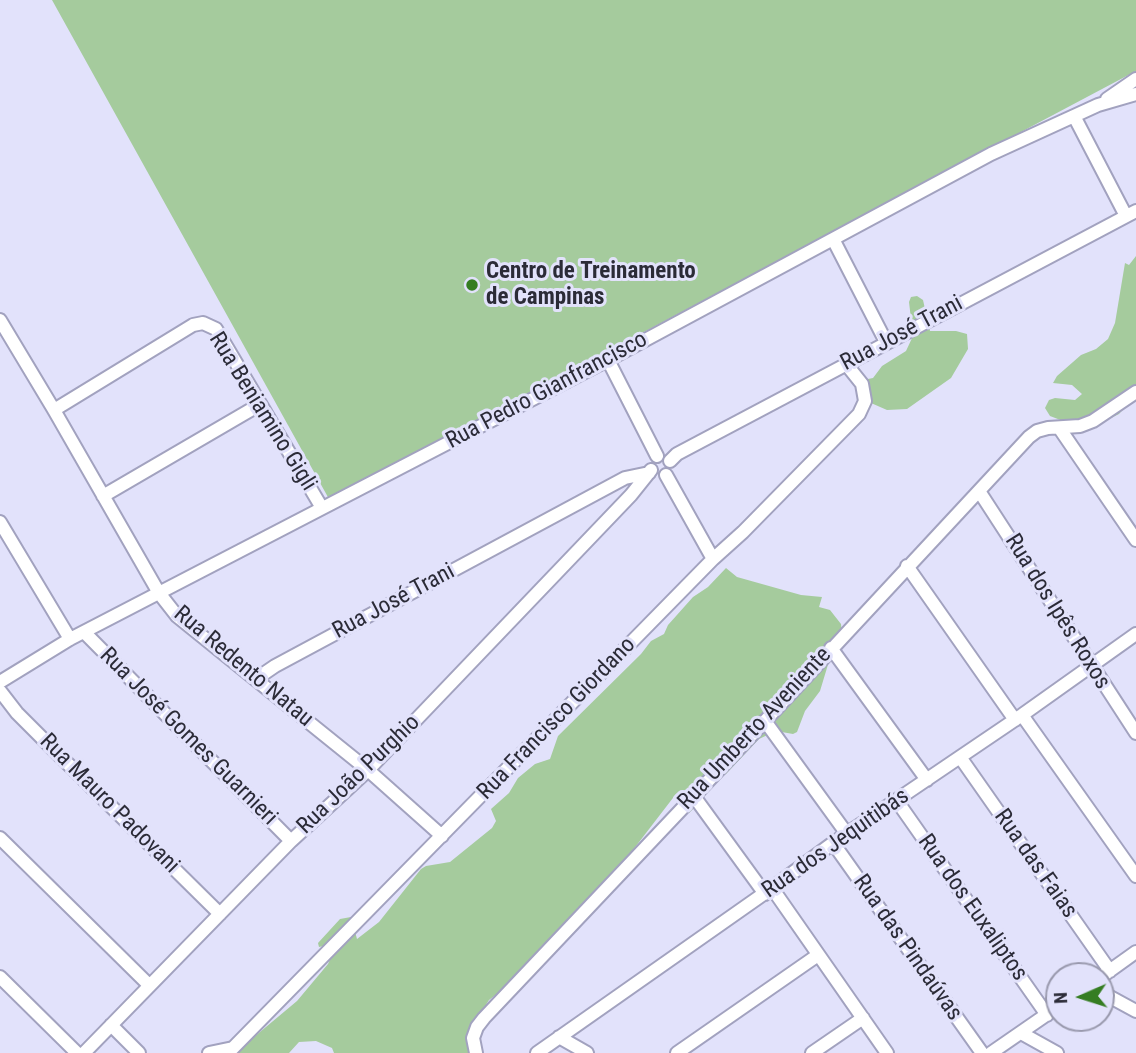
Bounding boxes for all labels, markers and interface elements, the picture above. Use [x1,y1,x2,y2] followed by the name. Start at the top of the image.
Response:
[486,258,696,312] place label: Centro de Treinamento de Campinas
[464,277,480,293] marker: Centro de Treinamento de Campinas
[836,290,968,378] street label: Rua José Trani
[442,326,652,456] street label: Rua Pedro Gianfrancisco
[202,328,322,496] street label: Rua Beniamino Gigli
[998,529,1116,695] street label: Rua dos Ipês Roxos
[328,558,460,646] street label: Rua José Trani
[168,601,318,733] street label: Rua Redento Natau
[472,632,642,806] street label: Rua Francisco Giordano
[93,642,283,832] street label: Rua José Gomes Guarnieri
[673,642,837,816] street label: Rua Umberto Aveniente
[292,709,426,841] street label: Rua João Purghio
[33,728,185,880] street label: Rua Mauro Padovani
[757,783,915,905] street label: Rua dos Jequitibás
[987,804,1083,924] street label: Rua das Faias
[911,830,1033,986] street label: Rua dos Euxaliptos
[846,870,968,1026] street label: Rua das Pindaúvas
[1045,962,1115,1032] north arrow
[1049,992,1072,1004] text: N

